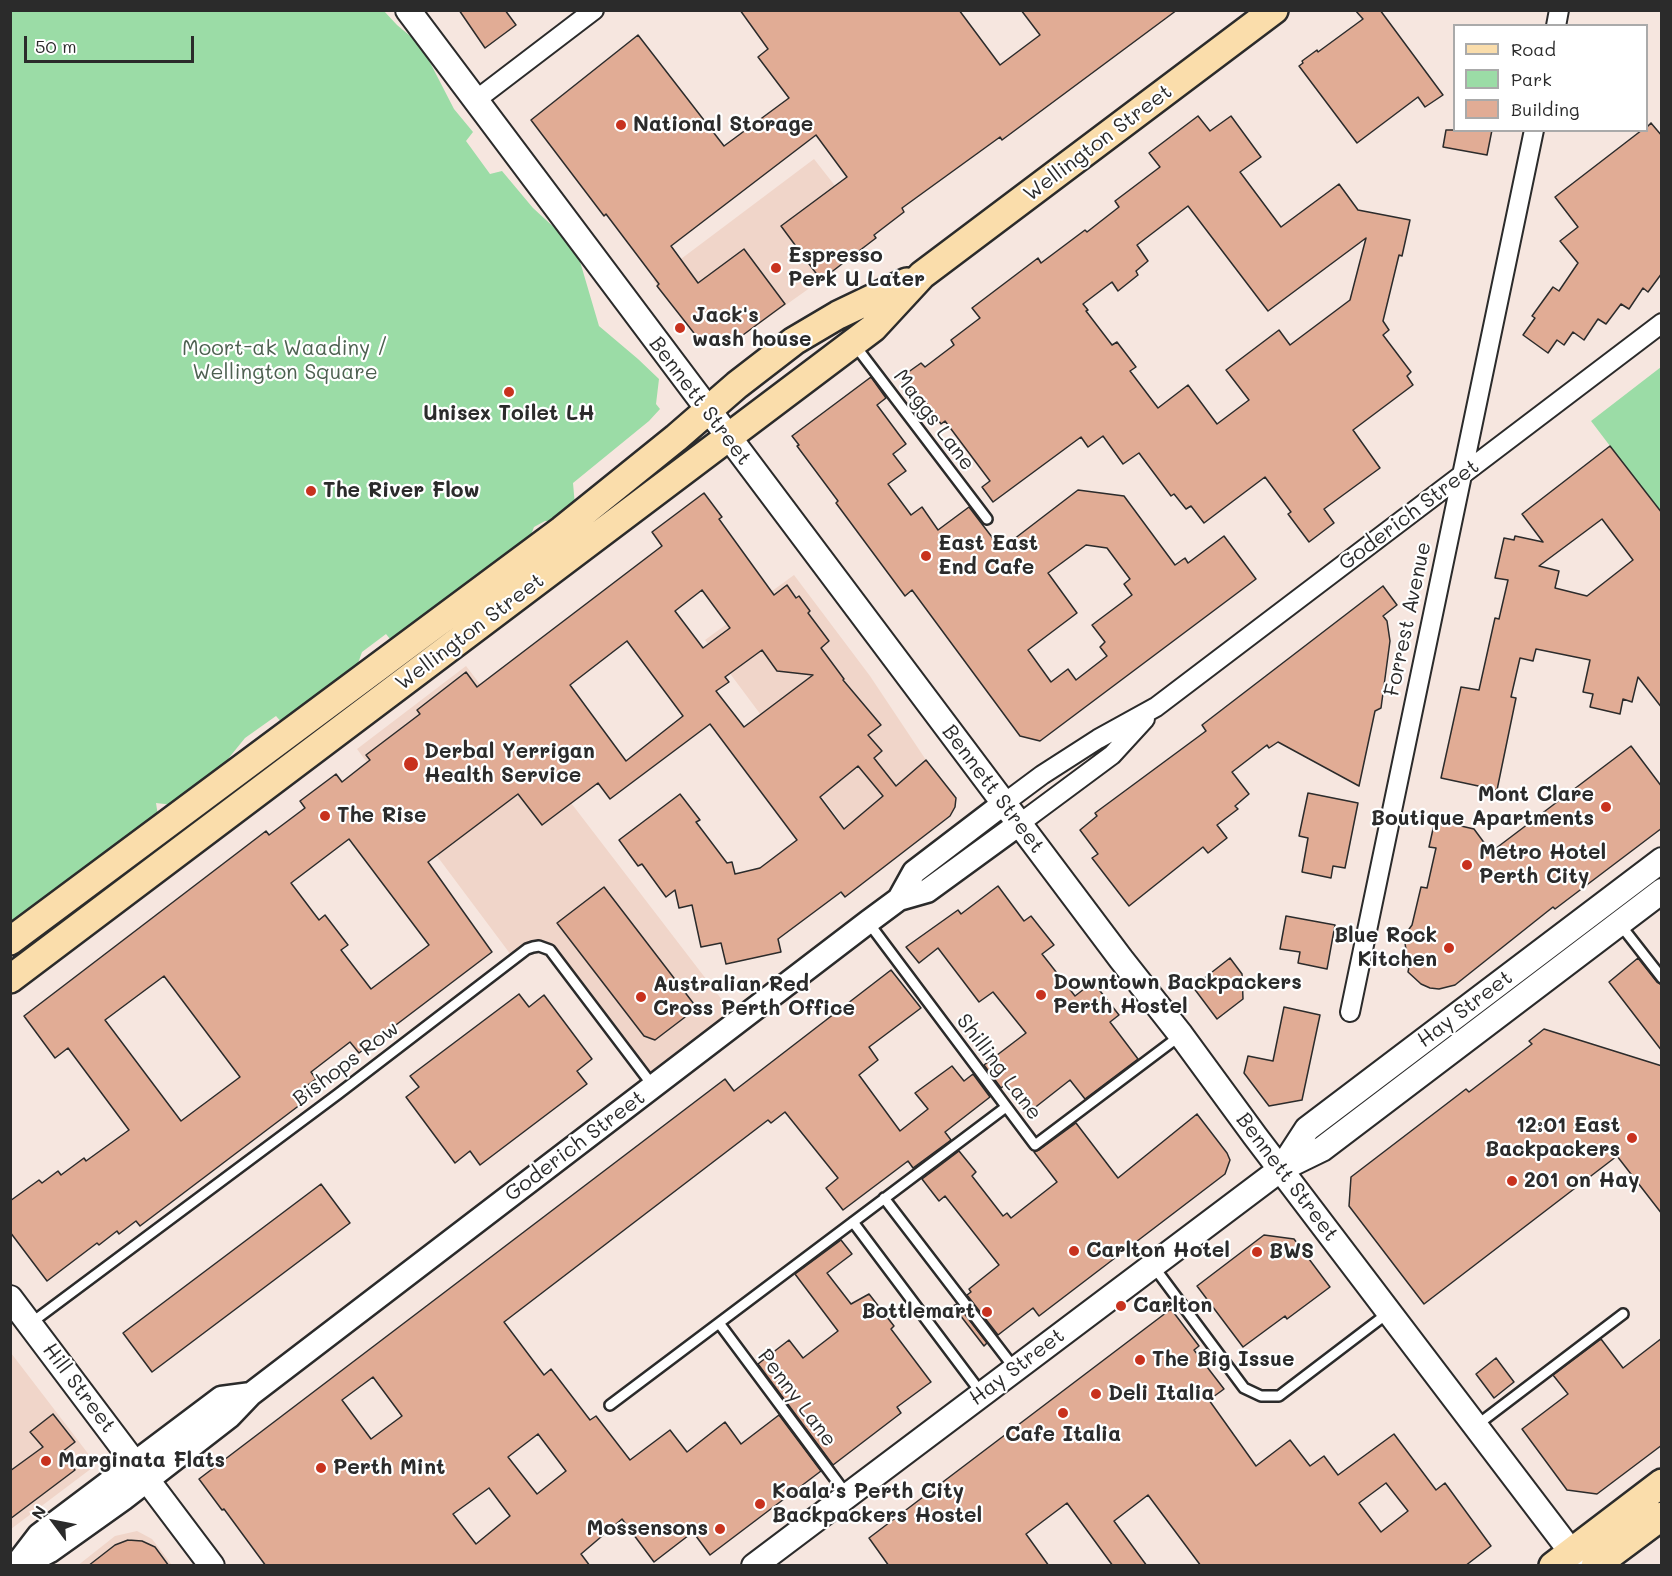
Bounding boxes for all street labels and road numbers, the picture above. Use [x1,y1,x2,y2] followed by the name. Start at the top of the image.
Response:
[1019,79,1177,207] street label: Wellington Street
[643,332,757,470] street label: Bennett Street
[888,365,980,475] street label: Maggs Lane
[1334,454,1484,576] street label: Goderich Street
[1379,540,1437,698] street label: Forrest Avenue
[391,568,549,696] street label: Wellington Street
[936,720,1050,858] street label: Bennett Street
[1412,965,1518,1053] street label: Hay Street
[951,1009,1047,1125] street label: Shilling Lane
[288,1016,404,1112] street label: Bishops Row
[500,1085,650,1207] street label: Goderich Street
[1230,1108,1344,1246] street label: Bennett Street
[964,1323,1070,1411] street label: Hay Street
[37,1338,121,1438] street label: Hill Street
[752,1344,842,1452] street label: Penny Lane

